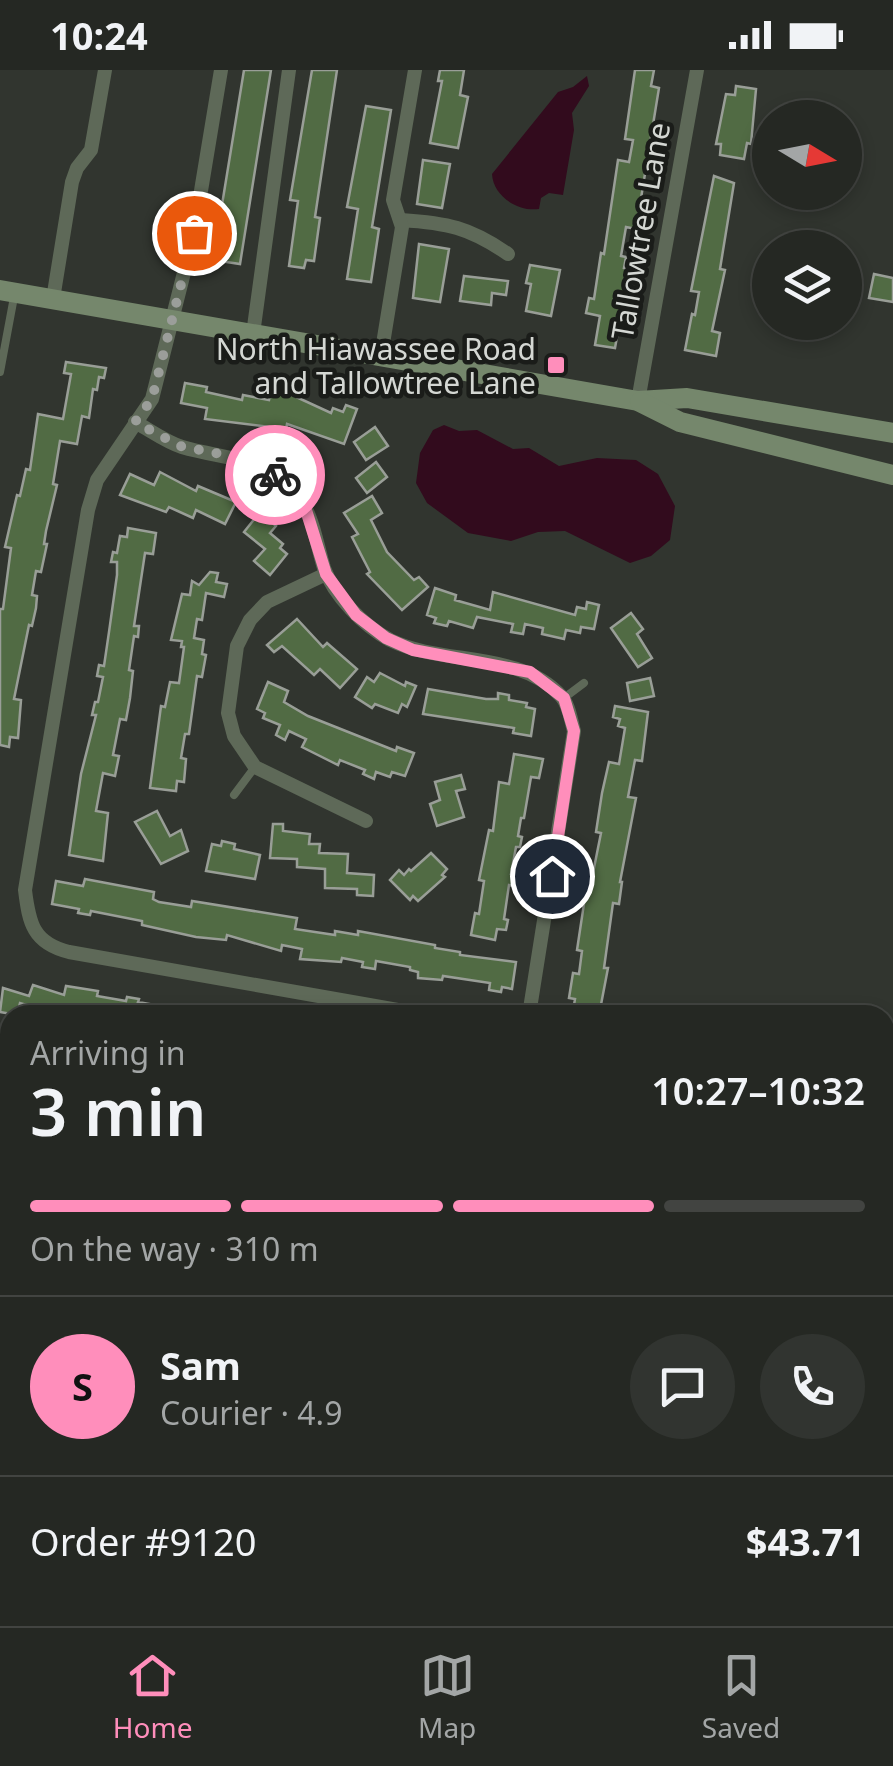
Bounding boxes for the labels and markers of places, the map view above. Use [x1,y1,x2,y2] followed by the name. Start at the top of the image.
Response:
[152,191,237,276] pin
[216,328,536,403] place label: North Hiawassee Road and Tallowtree Lane
[545,354,567,376] marker: North Hiawassee Road and Tallowtree Lane
[510,834,595,919] pin

